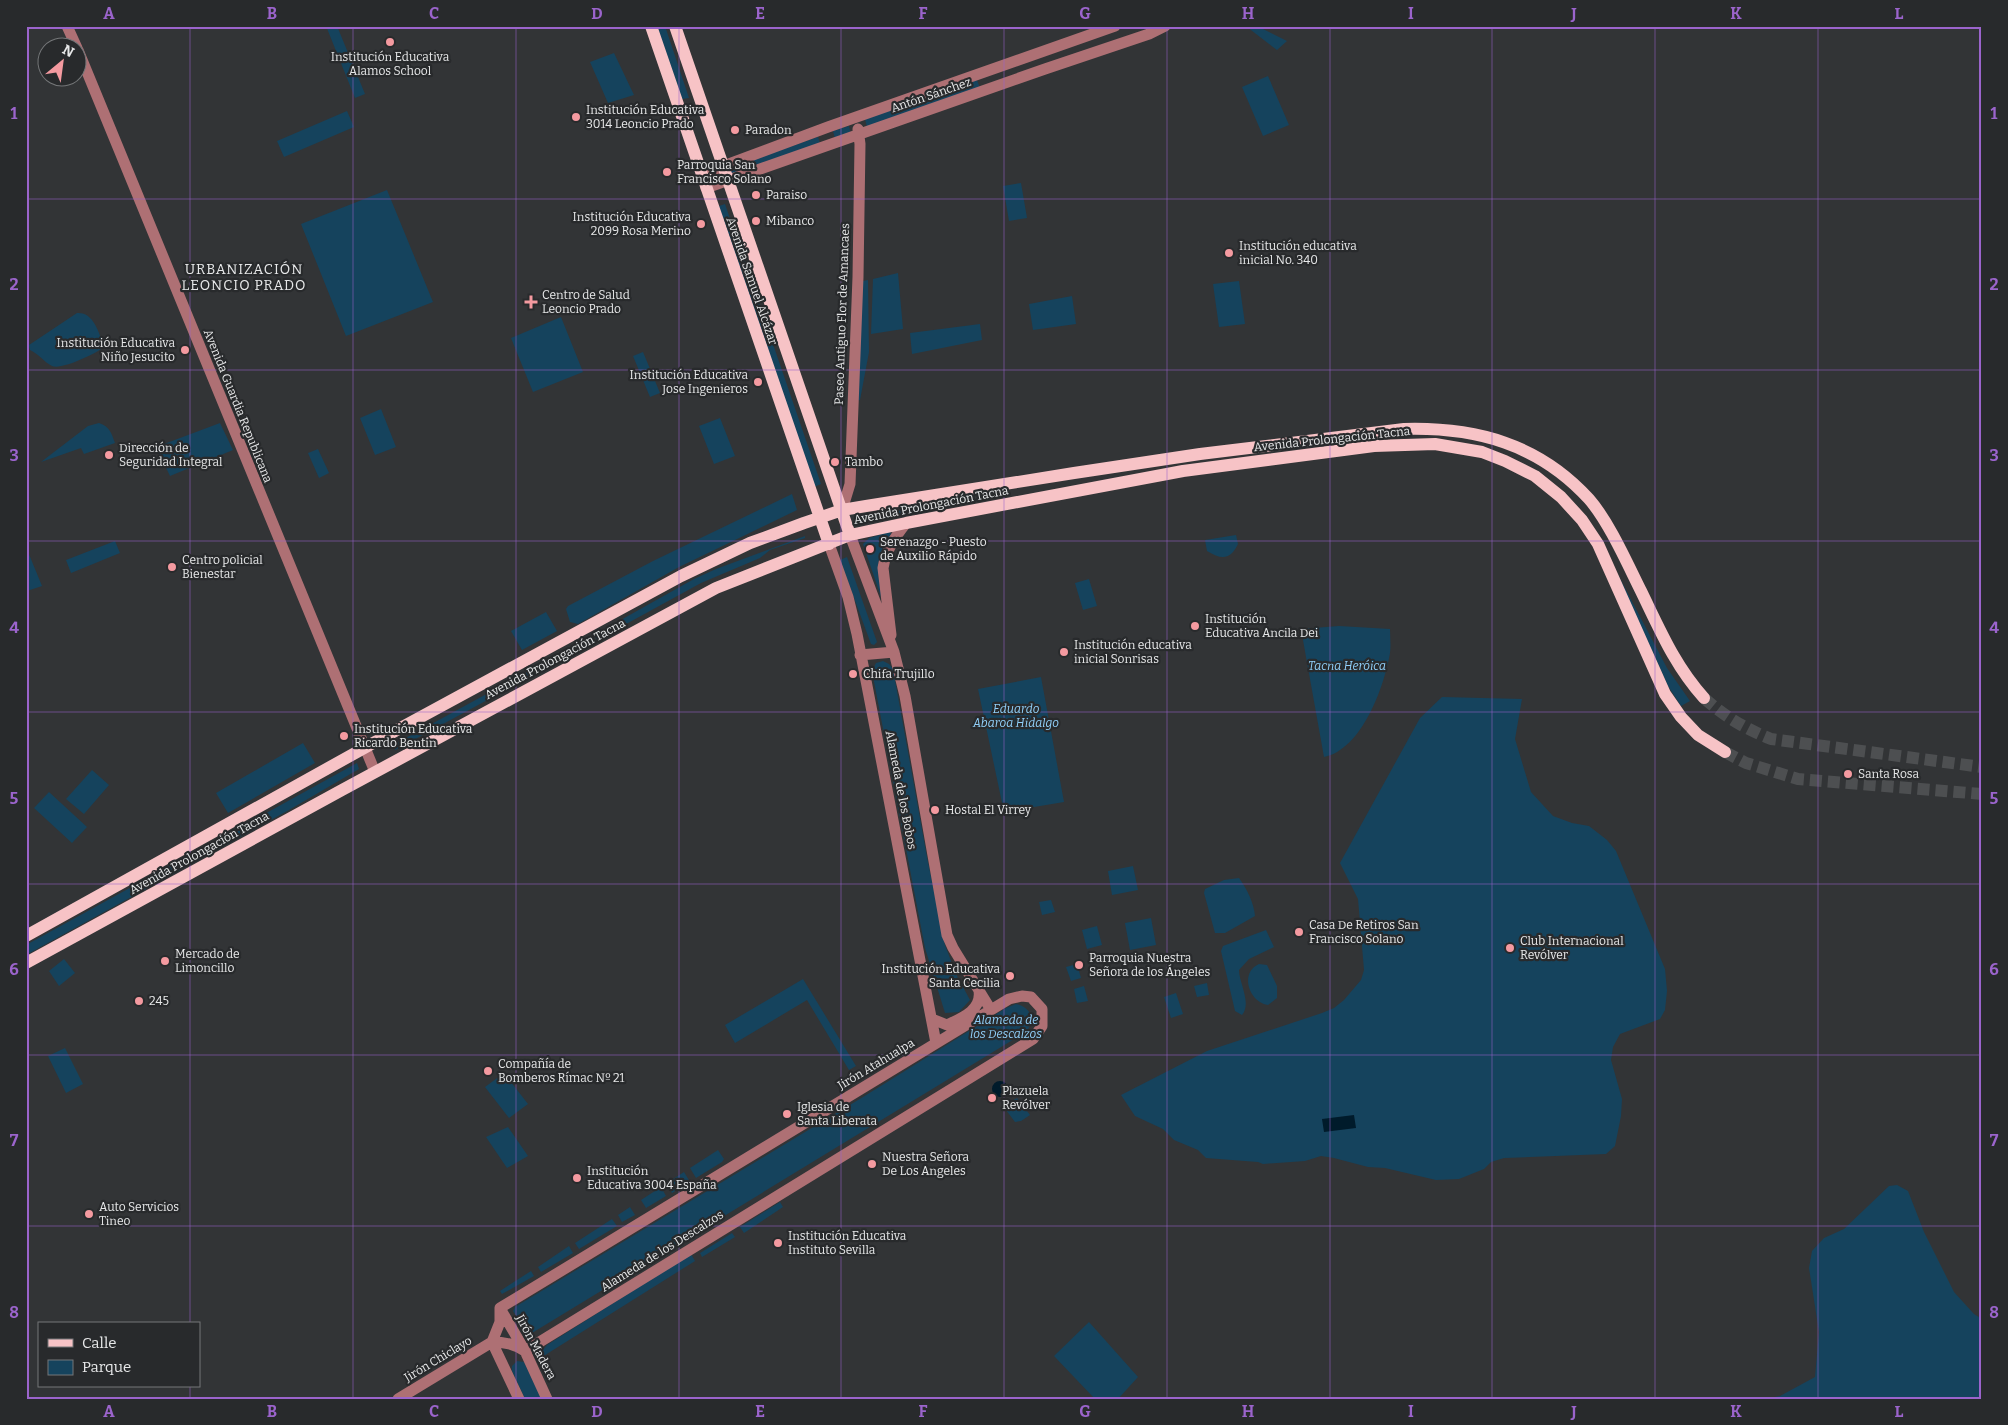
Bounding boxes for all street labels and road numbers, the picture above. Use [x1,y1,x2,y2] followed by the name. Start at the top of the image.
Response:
[889,75,973,115] street label: Antón Sánchez
[723,215,781,347] street label: Avenida Samuel Alcázar
[832,223,852,405] street label: Paseo Antiguo Flor de Amancaes
[201,327,275,485] street label: Avenida Guardia Republicana
[1253,424,1411,454] street label: Avenida Prolongación Tacna
[852,483,1010,527] street label: Avenida Prolongación Tacna
[482,616,628,702] street label: Avenida Prolongación Tacna
[883,729,919,851] street label: Alameda de los Bobos
[127,809,272,897] street label: Avenida Prolongación Tacna
[834,1035,917,1093] street label: Jirón Atahualpa
[598,1207,726,1295] street label: Alameda de los Descalzos
[513,1311,559,1382] street label: Jirón Madera
[401,1333,474,1385] street label: Jirón Chiclayo

